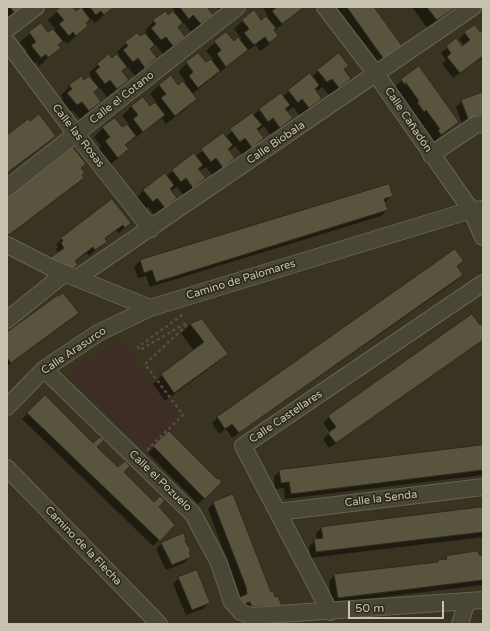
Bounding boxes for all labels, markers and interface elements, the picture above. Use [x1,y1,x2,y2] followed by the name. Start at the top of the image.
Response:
[87,69,157,127] street label: Calle el Cotano
[381,85,435,155] street label: Calle Cañadón
[49,102,107,170] street label: Calle las Rosas
[244,119,308,167] street label: Calle Biobala
[185,257,297,303] street label: Camino de Palomares
[39,324,109,378] street label: Calle Arasurco
[247,388,325,446] street label: Calle Castellares
[126,448,194,514] street label: Calle el Pozuelo
[344,488,418,510] street label: Calle la Senda
[42,504,124,588] street label: Camino de la Flecha
[350,593,446,619] scale bar
[355,601,384,615] text: 50 m

